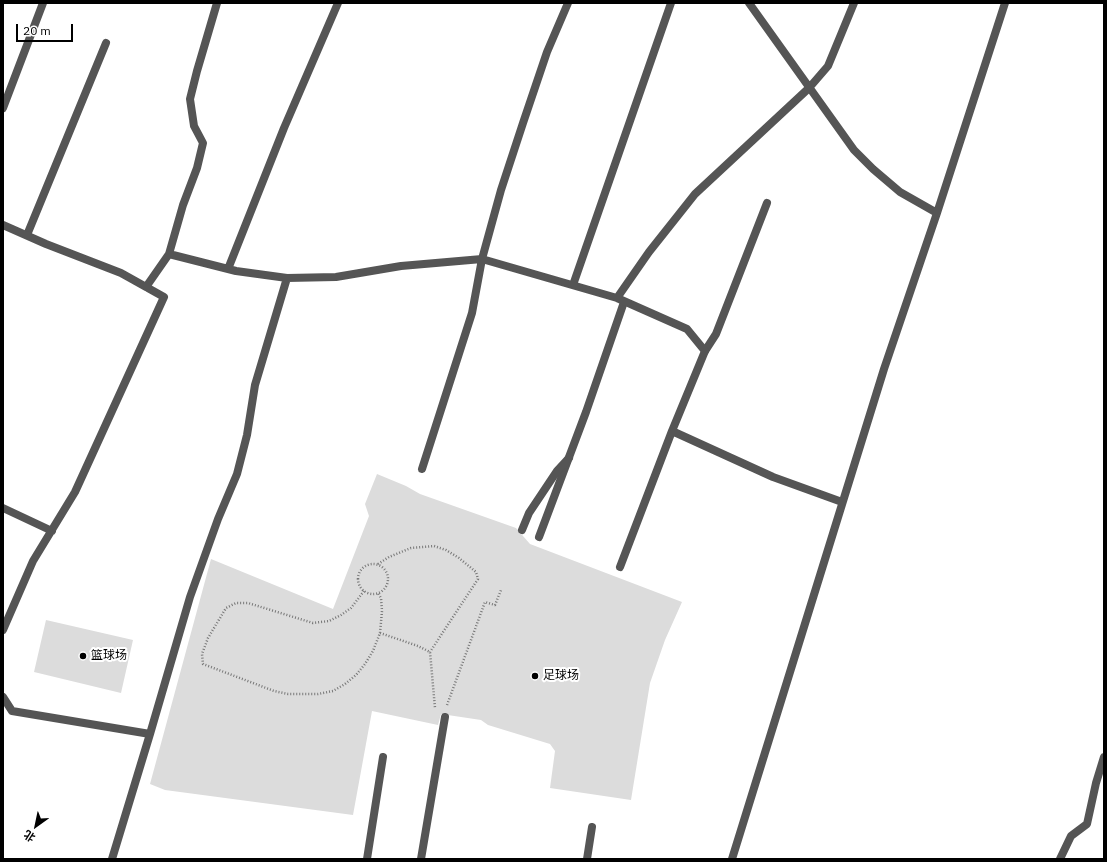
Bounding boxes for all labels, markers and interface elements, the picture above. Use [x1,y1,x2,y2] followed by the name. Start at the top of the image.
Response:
[18,16,75,42] scale bar
[23,23,51,38] text: 20 m
[91,649,127,663] place label: 篮球场
[78,651,88,661] marker: 篮球场
[543,669,579,683] place label: 足球场
[530,671,540,681] marker: 足球场
[16,806,56,846] north arrow
[21,827,38,845] text: 北

